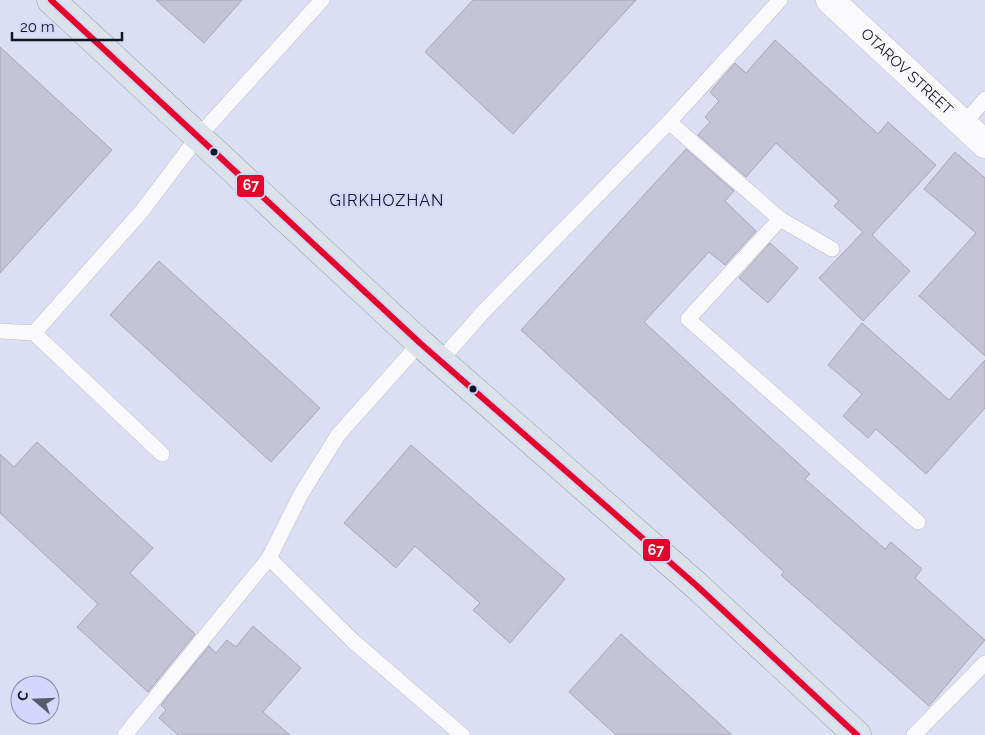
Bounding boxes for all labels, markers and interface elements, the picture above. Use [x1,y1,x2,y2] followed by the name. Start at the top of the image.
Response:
[12,10,122,42] scale bar
[20,18,55,36] text: 20 m
[857,24,957,119] street label: OTAROV STREET
[209,147,219,157] unlabelled marker
[236,174,265,198] line badge: 67
[243,177,259,193] text: 67
[330,191,444,210] district label: GIRKHOZHAN
[468,384,478,394] unlabelled marker
[642,538,671,562] line badge: 67
[648,542,664,558] text: 67
[10,675,60,725] north arrow
[14,688,32,703] text: С

